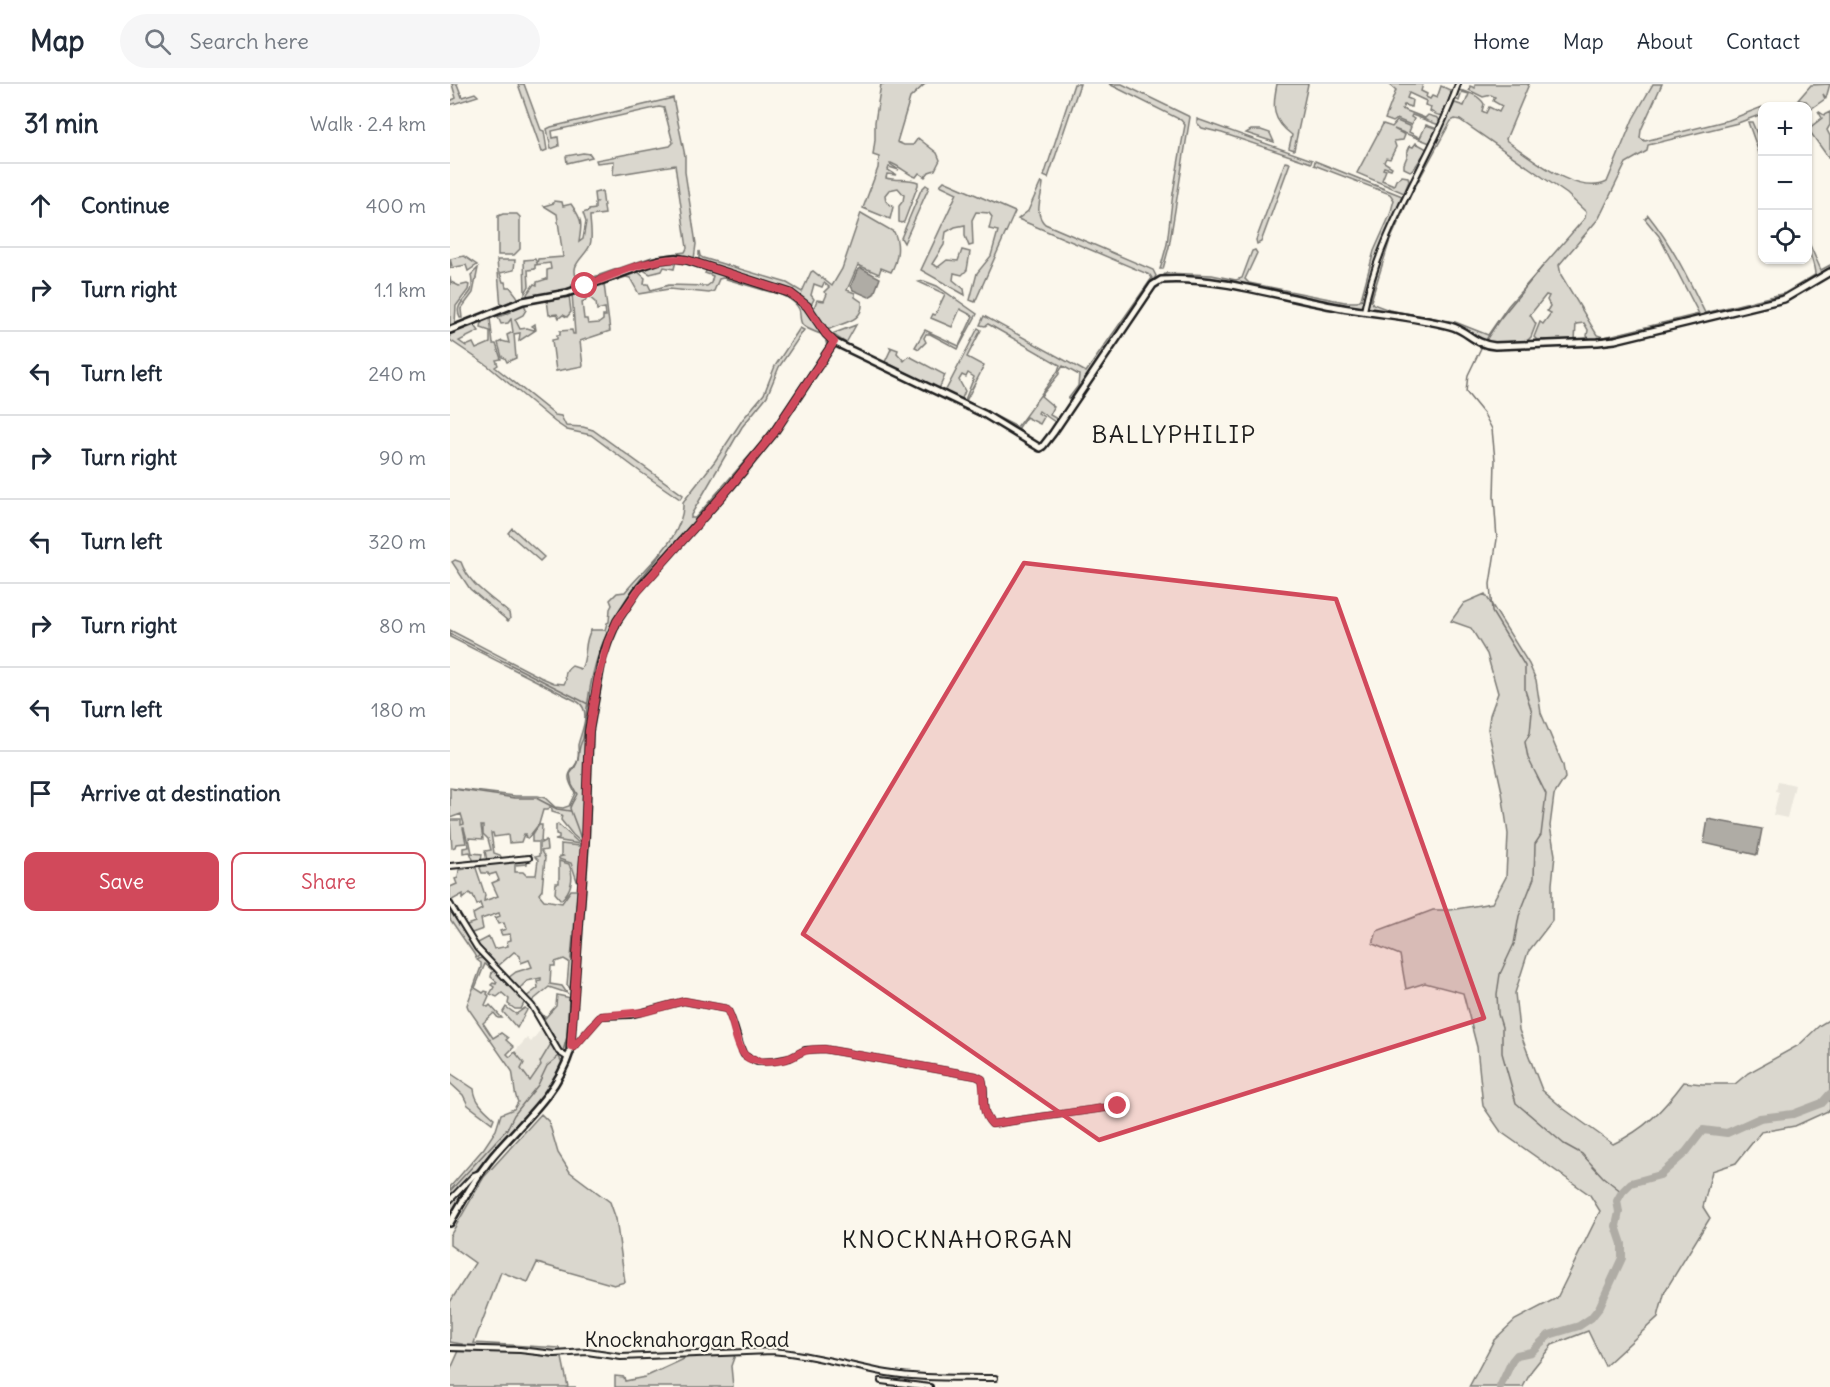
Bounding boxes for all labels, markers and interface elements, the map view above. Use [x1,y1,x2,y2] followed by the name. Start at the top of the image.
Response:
[120,14,540,68] search box
[30,23,84,59] text: Map
[141,25,174,58] icon: search
[189,27,309,55] text: Search here
[1473,28,1530,55] text: Home
[1563,28,1604,55] text: Map
[1637,28,1693,55] text: About
[1726,28,1800,55] text: Contact
[1758,102,1812,264] map controls
[1758,102,1812,156] button: +
[24,107,99,140] text: 31 min
[310,111,426,136] text: Walk · 2.4 km
[1758,156,1812,210] button: −
[24,189,57,222] icon: ahead
[81,191,170,219] text: Continue
[366,193,426,218] text: 400 m
[1758,210,1812,264] button: locate
[571,272,597,298] route start
[24,273,57,306] icon: right
[81,275,177,303] text: Turn right
[374,277,426,302] text: 1.1 km
[24,357,57,390] icon: left
[81,359,162,387] text: Turn left
[368,361,426,386] text: 240 m
[1091,419,1257,449] district label: BALLYPHILIP
[24,441,57,474] icon: right
[81,443,177,471] text: Turn right
[379,445,426,470] text: 90 m
[24,525,57,558] icon: left
[81,527,162,555] text: Turn left
[368,529,426,554] text: 320 m
[24,609,57,642] icon: right
[81,611,177,639] text: Turn right
[379,613,426,638] text: 80 m
[24,693,57,726] icon: left
[81,695,162,723] text: Turn left
[371,697,426,722] text: 180 m
[24,777,57,810] icon: arrive
[81,779,281,807] text: Arrive at destination
[24,852,219,911] button: Save
[231,852,426,911] button: Share
[1104,1092,1130,1118] route end
[842,1224,1074,1254] district label: KNOCKNAHORGAN
[585,1326,789,1353] street label: Knocknahorgan Road

